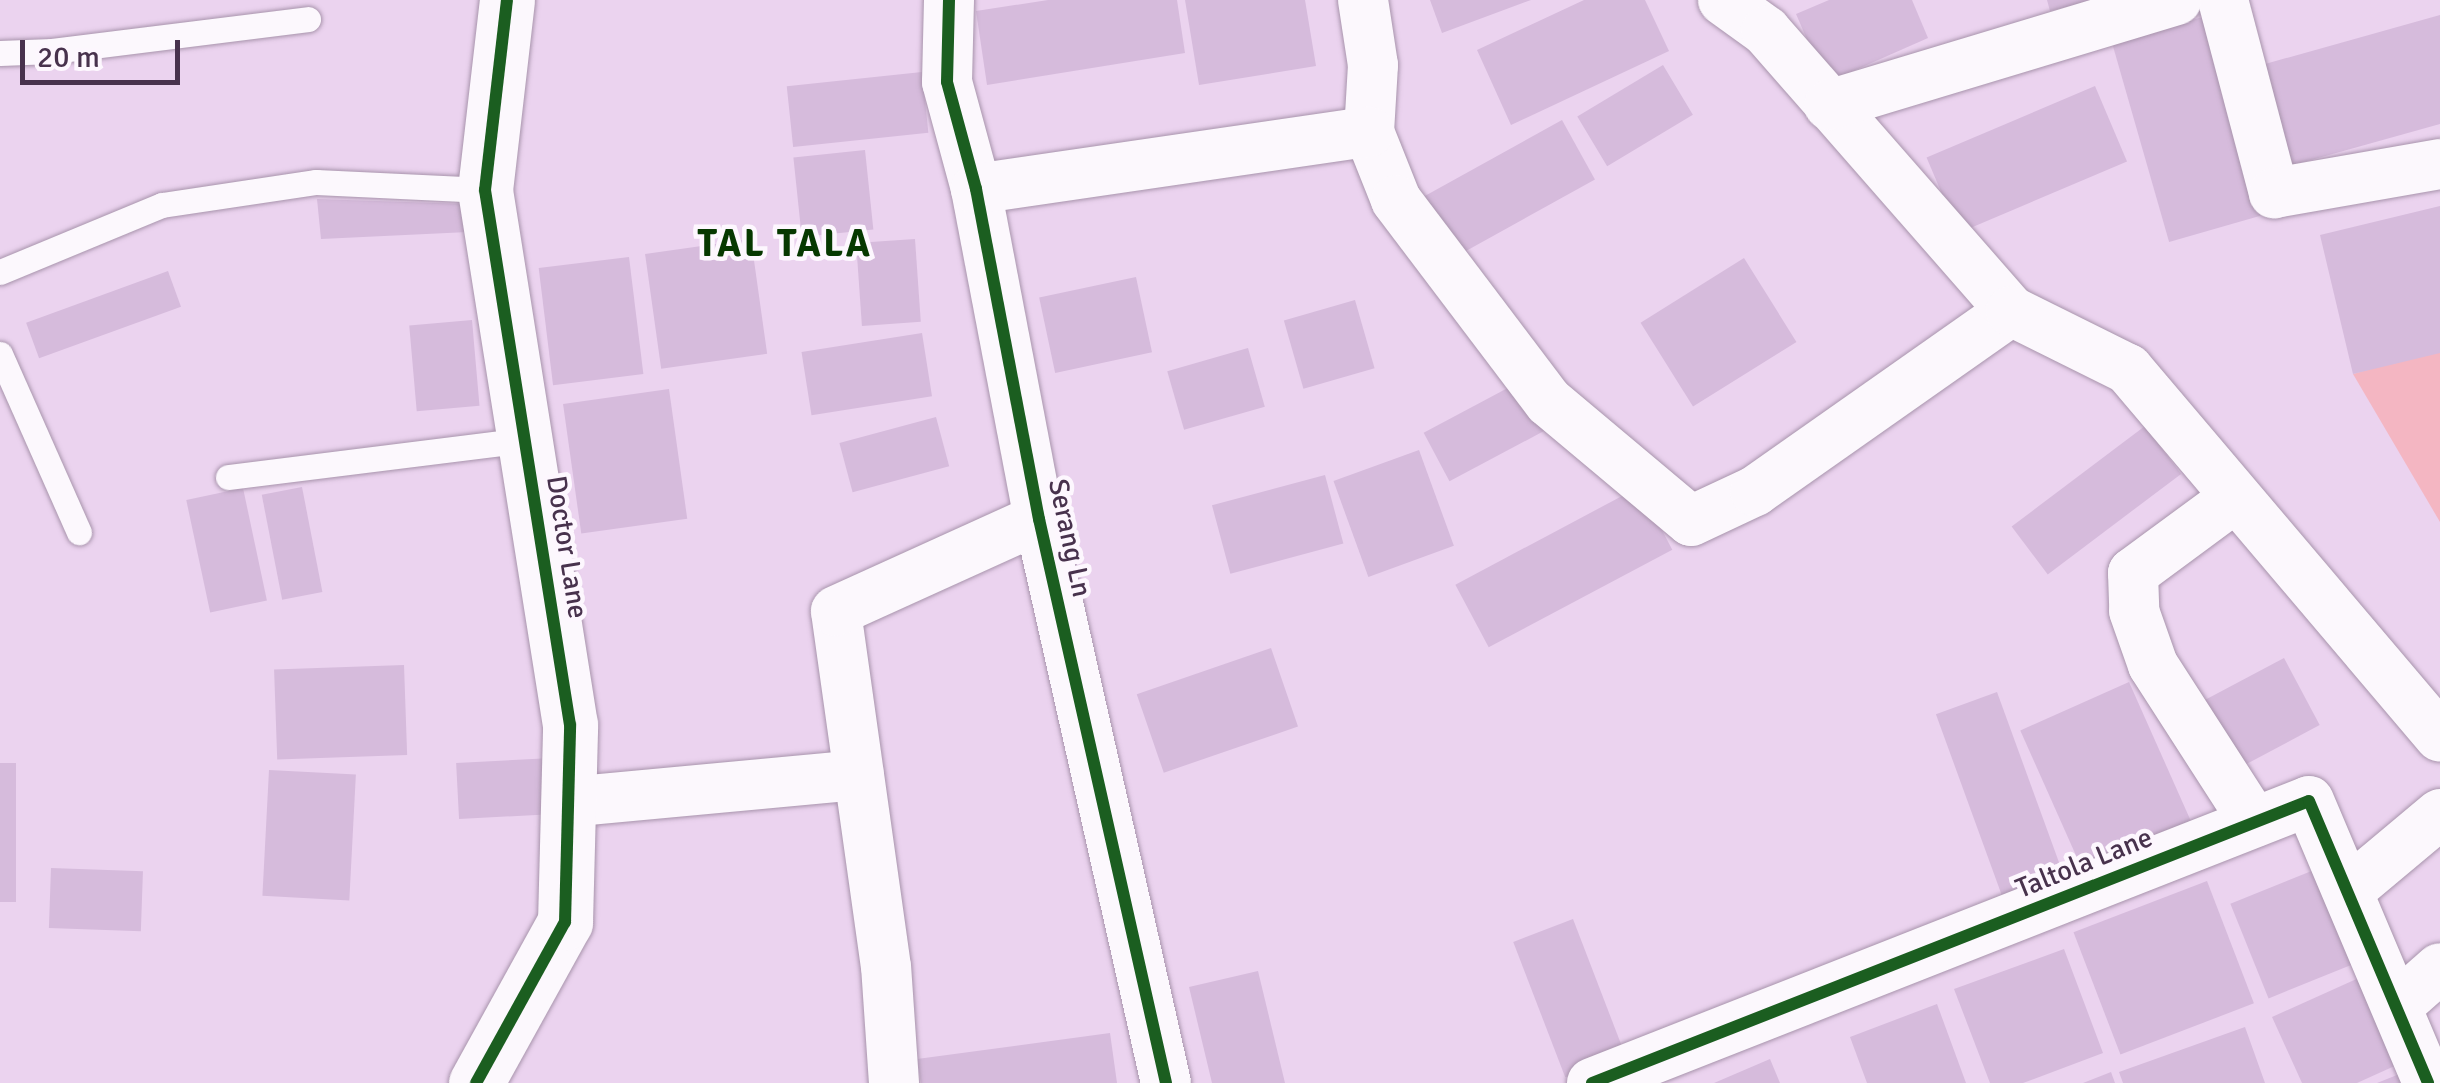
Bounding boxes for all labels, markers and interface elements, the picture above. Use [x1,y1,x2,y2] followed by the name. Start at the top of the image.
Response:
[25,20,185,82] scale bar
[37,39,100,76] text: 20 m
[698,221,872,267] district label: TAL TALA
[539,473,595,621] street label: Doctor Lane
[1041,476,1099,600] street label: Serang Ln
[2011,820,2157,906] street label: Taltola Lane

